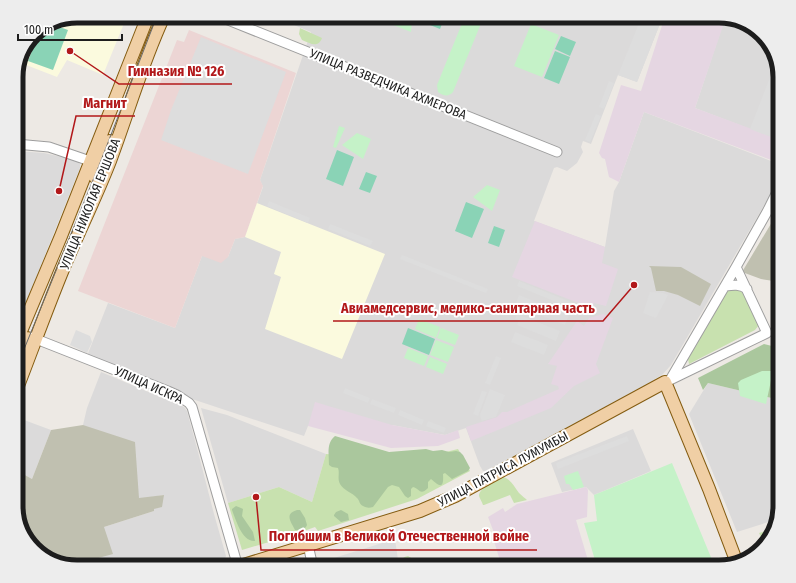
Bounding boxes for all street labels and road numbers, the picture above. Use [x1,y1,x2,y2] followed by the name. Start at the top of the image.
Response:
[306,45,469,122] street label: УЛИЦА РАЗВЕДЧИКА АХМЕРОВА
[56,136,123,273] street label: УЛИЦА НИКОЛАЯ ЕРШОВА
[111,363,186,407] street label: УЛИЦА ИСКРА
[434,428,571,510] street label: УЛИЦА ПАТРИСА ЛУМУМБЫ

